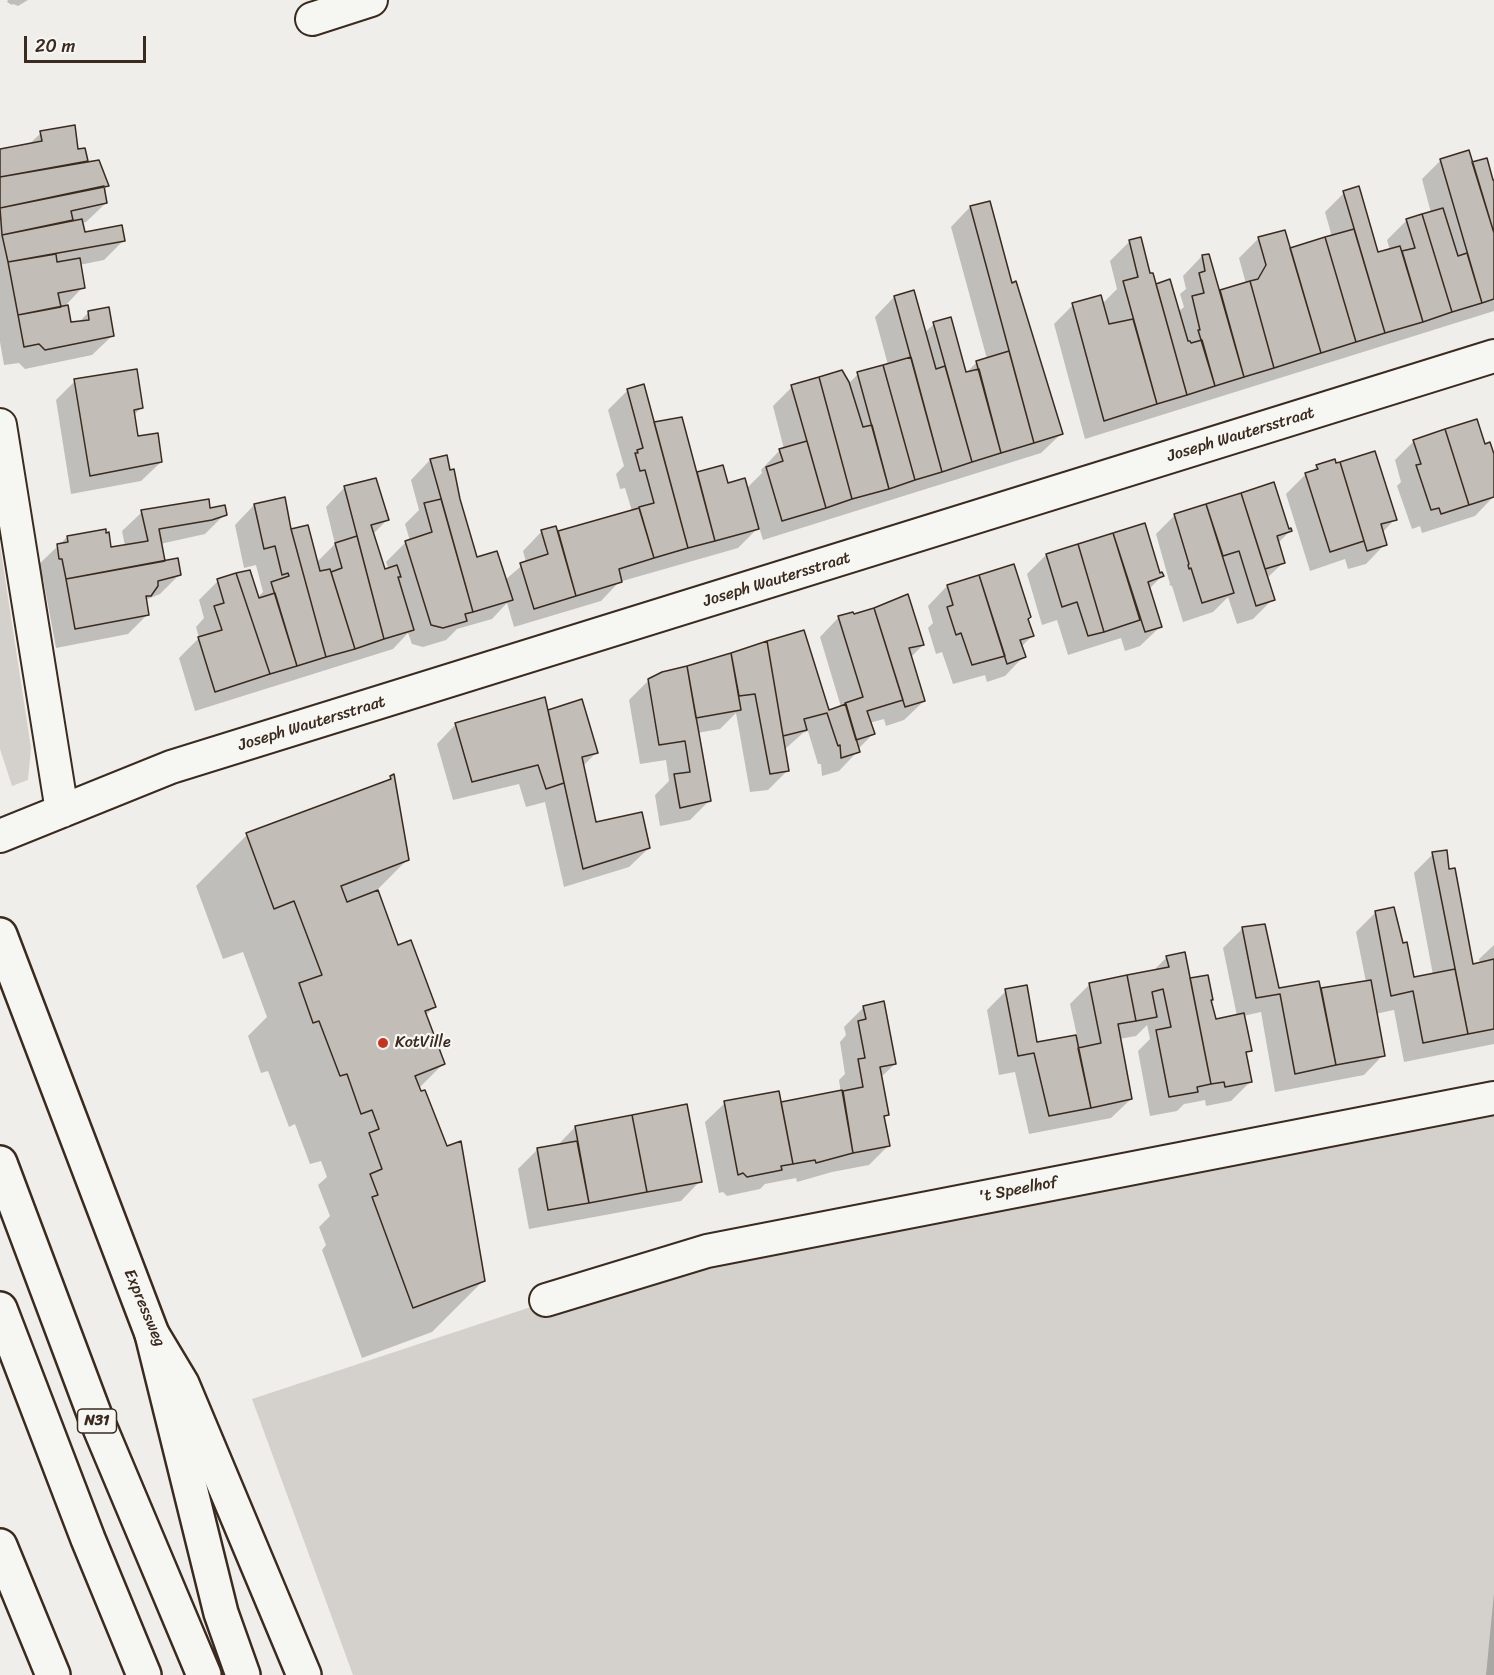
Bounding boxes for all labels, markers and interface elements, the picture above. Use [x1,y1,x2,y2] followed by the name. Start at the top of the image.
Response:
[27,24,148,62] scale bar
[35,30,75,62] text: 20 m
[1165,403,1317,467] street label: Joseph Wautersstraat
[701,548,853,612] street label: Joseph Wautersstraat
[236,692,388,756] street label: Joseph Wautersstraat
[395,1033,451,1053] place label: KotVille
[376,1036,390,1050] marker: KotVille
[977,1173,1059,1207] street label: 't Speelhof
[119,1266,169,1350] street label: Expressweg
[78,1409,116,1433] road number: N31

